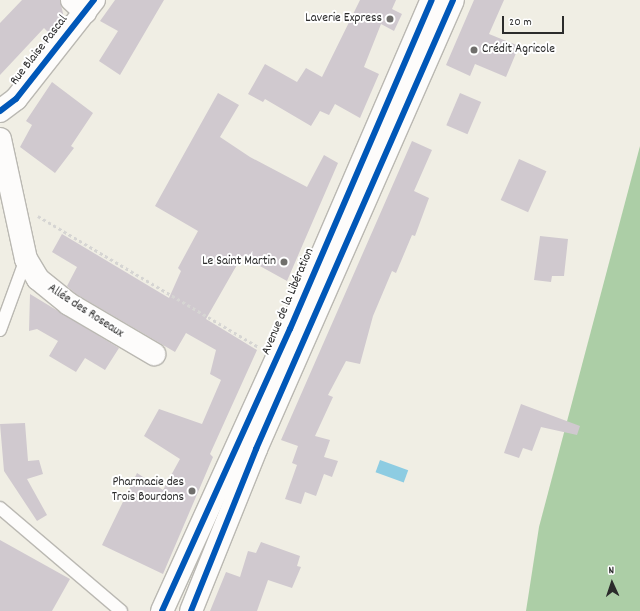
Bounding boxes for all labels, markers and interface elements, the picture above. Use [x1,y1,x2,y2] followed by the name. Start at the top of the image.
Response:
[504,8,566,34] scale bar
[305,11,382,27] place label: Laverie Express
[8,13,72,89] street label: Rue Blaise Pascal
[385,14,395,24] marker: Laverie Express
[509,14,532,31] text: 20 m
[482,42,555,58] place label: Crédit Agricole
[469,45,479,55] marker: Crédit Agricole
[259,246,319,358] street label: Avenue de la Libération
[202,254,276,270] place label: Le Saint Martin
[279,257,289,267] marker: Le Saint Martin
[44,282,126,342] street label: Allée des Roseaux
[112,476,184,507] place label: Pharmacie des Trois Bourdons
[187,486,197,496] marker: Pharmacie des Trois Bourdons
[592,563,632,603] north arrow
[608,563,615,579] text: N

